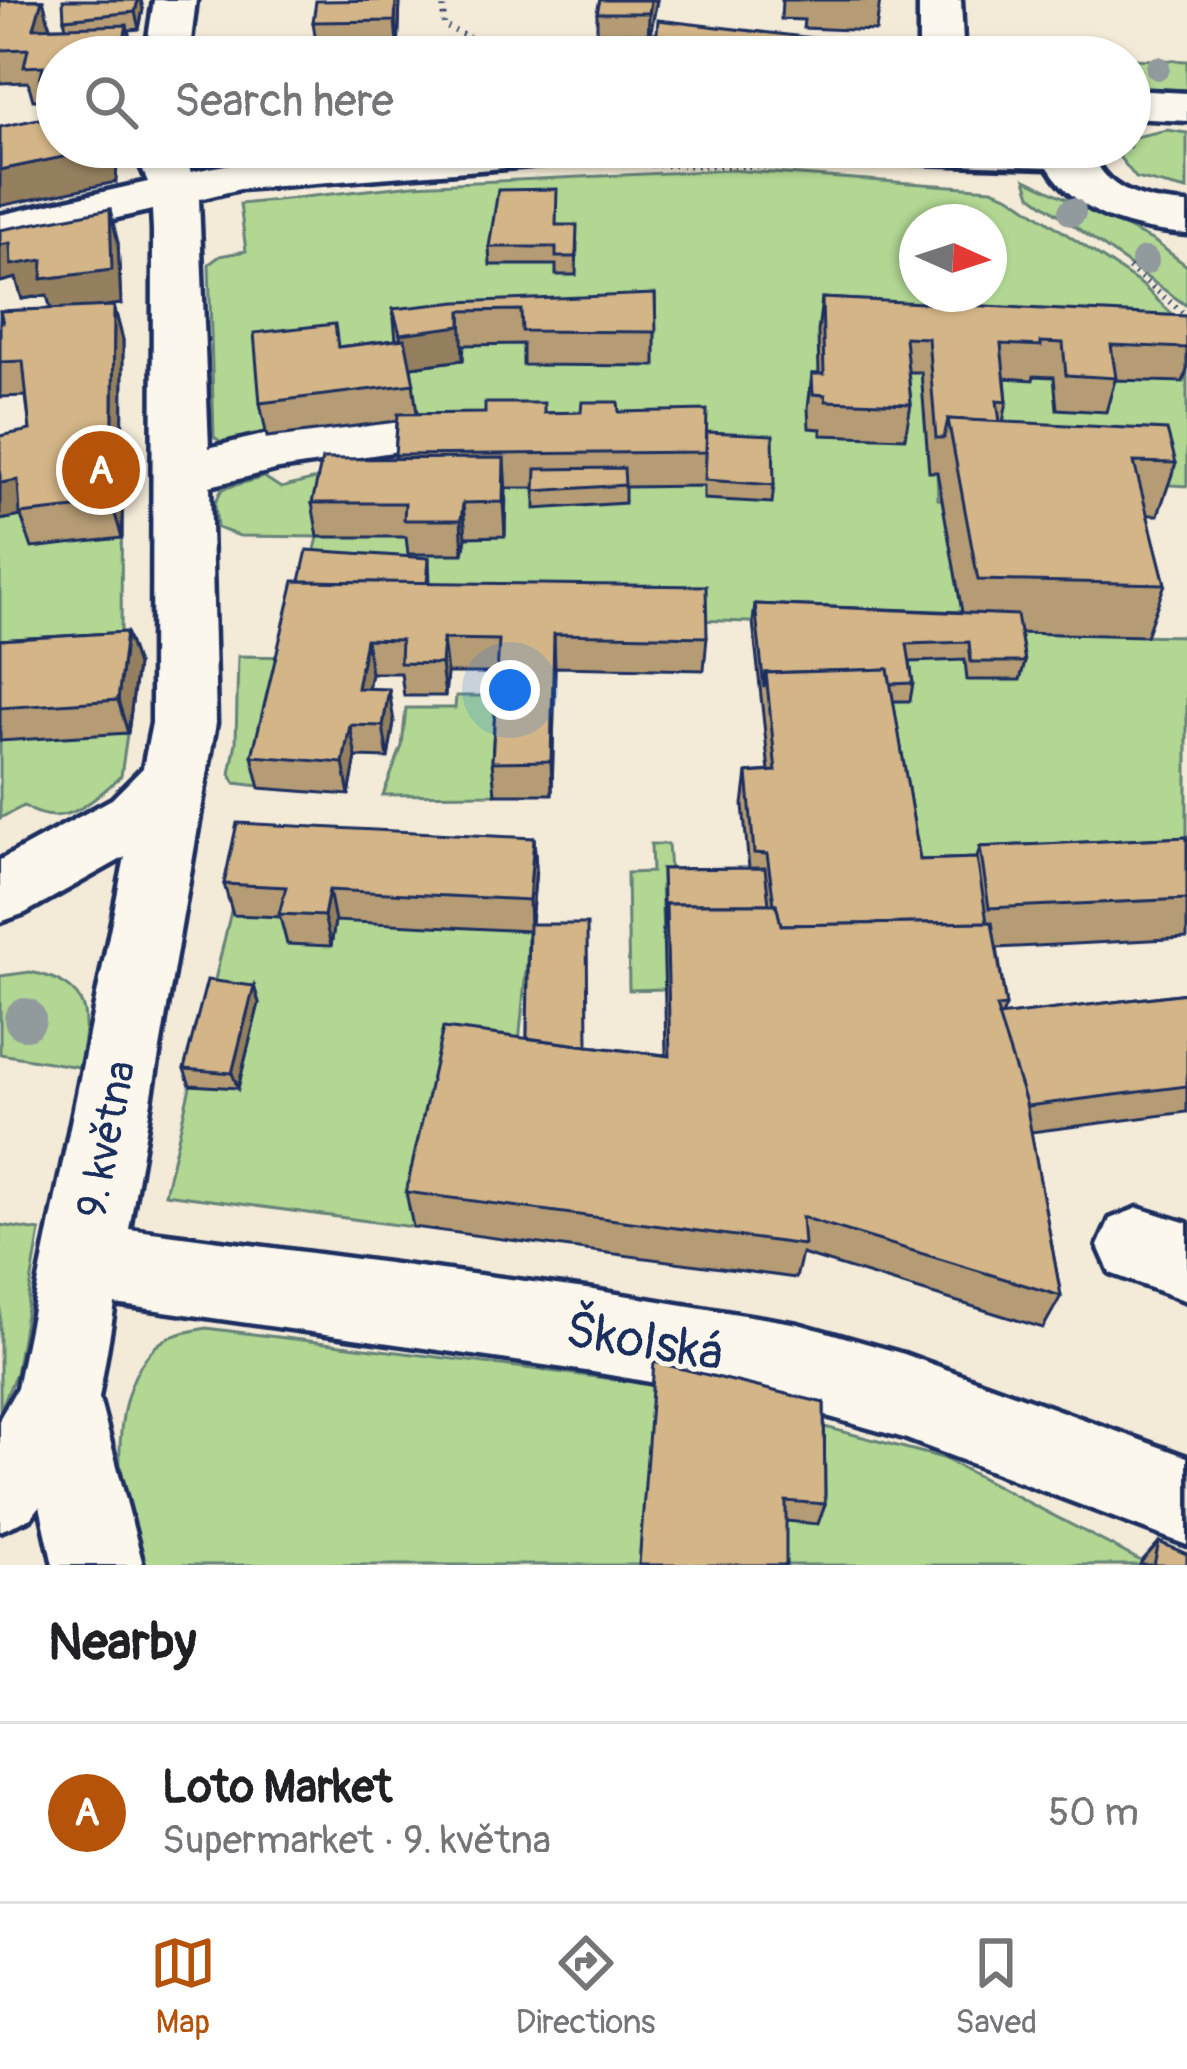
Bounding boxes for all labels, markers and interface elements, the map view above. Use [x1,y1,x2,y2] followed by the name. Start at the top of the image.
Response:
[36,36,1151,168] search box
[78,69,144,135] icon: search
[174,74,394,130] text: Search here
[899,204,1007,312] north arrow
[62,425,140,515] pin: A
[480,660,540,720] your location
[66,1056,148,1222] street label: 9. května
[561,1297,728,1386] street label: Školská
[48,1611,196,1675] text: Nearby
[162,1760,392,1816] text: Loto Market
[74,1788,100,1837] text: A
[1048,1788,1139,1837] text: 50 m
[162,1816,551,1865] text: Supermarket · 9. května
[150,1930,216,2043] tab: Map
[516,1930,656,2043] tab: Directions
[955,1930,1037,2043] tab: Saved

